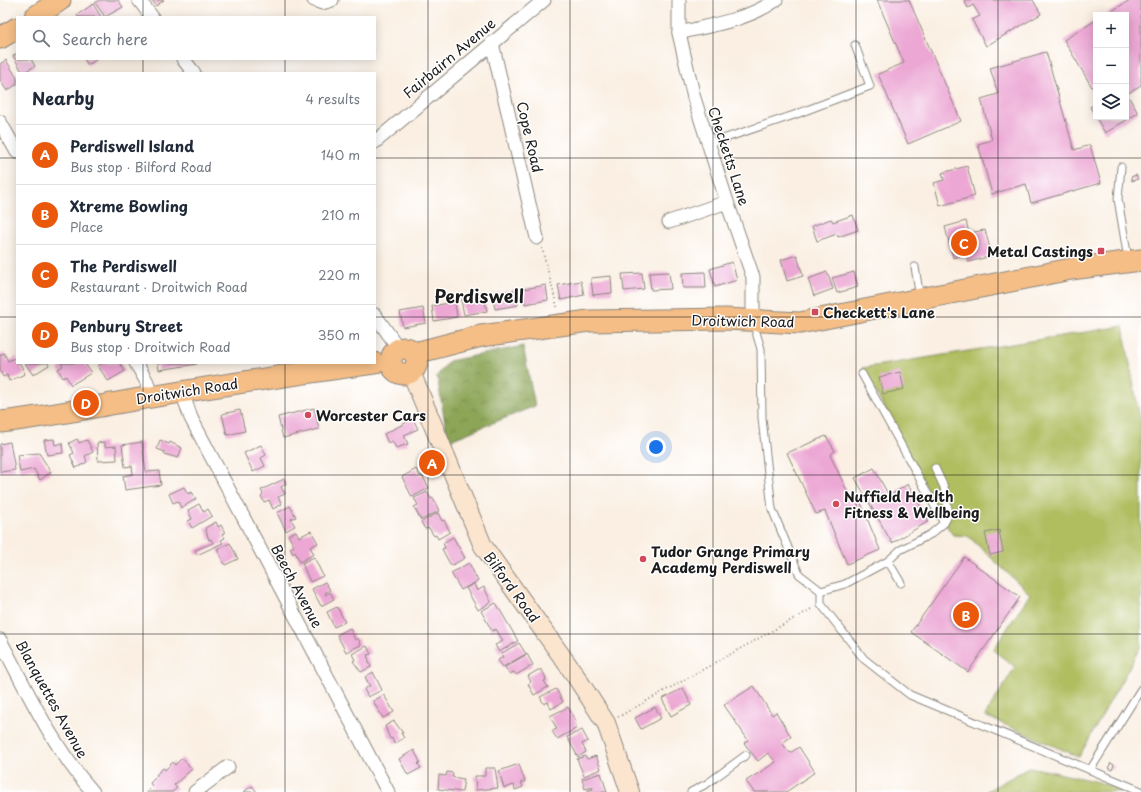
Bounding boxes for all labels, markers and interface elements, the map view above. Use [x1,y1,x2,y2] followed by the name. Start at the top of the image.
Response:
[1093,12,1129,120] map controls
[1093,12,1129,48] button: +
[398,13,500,103] street label: Fairbairn Avenue
[16,16,376,60] search box
[30,27,52,49] icon: search
[62,27,148,50] text: Search here
[1093,48,1129,84] button: −
[1093,84,1129,120] button: layers
[32,85,94,111] text: Nearby
[306,89,360,108] text: 4 results
[512,99,548,175] street label: Cope Road
[703,104,755,208] street label: Checketts Lane
[70,134,194,157] text: Perdiswell Island
[40,145,50,164] text: A
[321,145,360,164] text: 140 m
[70,157,212,176] text: Bus stop · Bilford Road
[70,194,188,217] text: Xtreme Bowling
[41,205,49,224] text: B
[321,205,360,224] text: 210 m
[70,217,103,236] text: Place
[951,228,977,258] pin: C
[987,241,1093,262] place label: Metal Castings
[1096,246,1106,256] marker: Metal Castings
[70,254,177,277] text: The Perdiswell
[40,265,50,284] text: C
[318,265,360,284] text: 220 m
[70,277,247,296] text: Restaurant · Droitwich Road
[434,282,524,309] district label: Perdiswell
[823,302,935,323] place label: Checkett's Lane
[810,307,820,317] marker: Checkett's Lane
[691,310,795,332] street label: Droitwich Road
[70,314,183,337] text: Penbury Street
[40,325,50,344] text: D
[318,325,360,344] text: 350 m
[70,337,231,356] text: Bus stop · Droitwich Road
[134,373,240,409] street label: Droitwich Road
[73,388,99,418] pin: D
[316,405,426,426] place label: Worcester Cars
[303,410,313,420] marker: Worcester Cars
[646,437,666,457] your location
[419,448,445,478] pin: A
[844,486,980,523] place label: Nuffield Health Fitness & Wellbeing
[831,499,841,509] marker: Nuffield Health Fitness & Wellbeing
[266,540,328,632] street label: Beech Avenue
[650,541,810,578] place label: Tudor Grange Primary Academy Perdiswell
[479,547,545,627] street label: Bilford Road
[638,554,648,564] marker: Tudor Grange Primary Academy Perdiswell
[953,600,979,630] pin: B
[11,636,93,762] street label: Blanquettes Avenue

